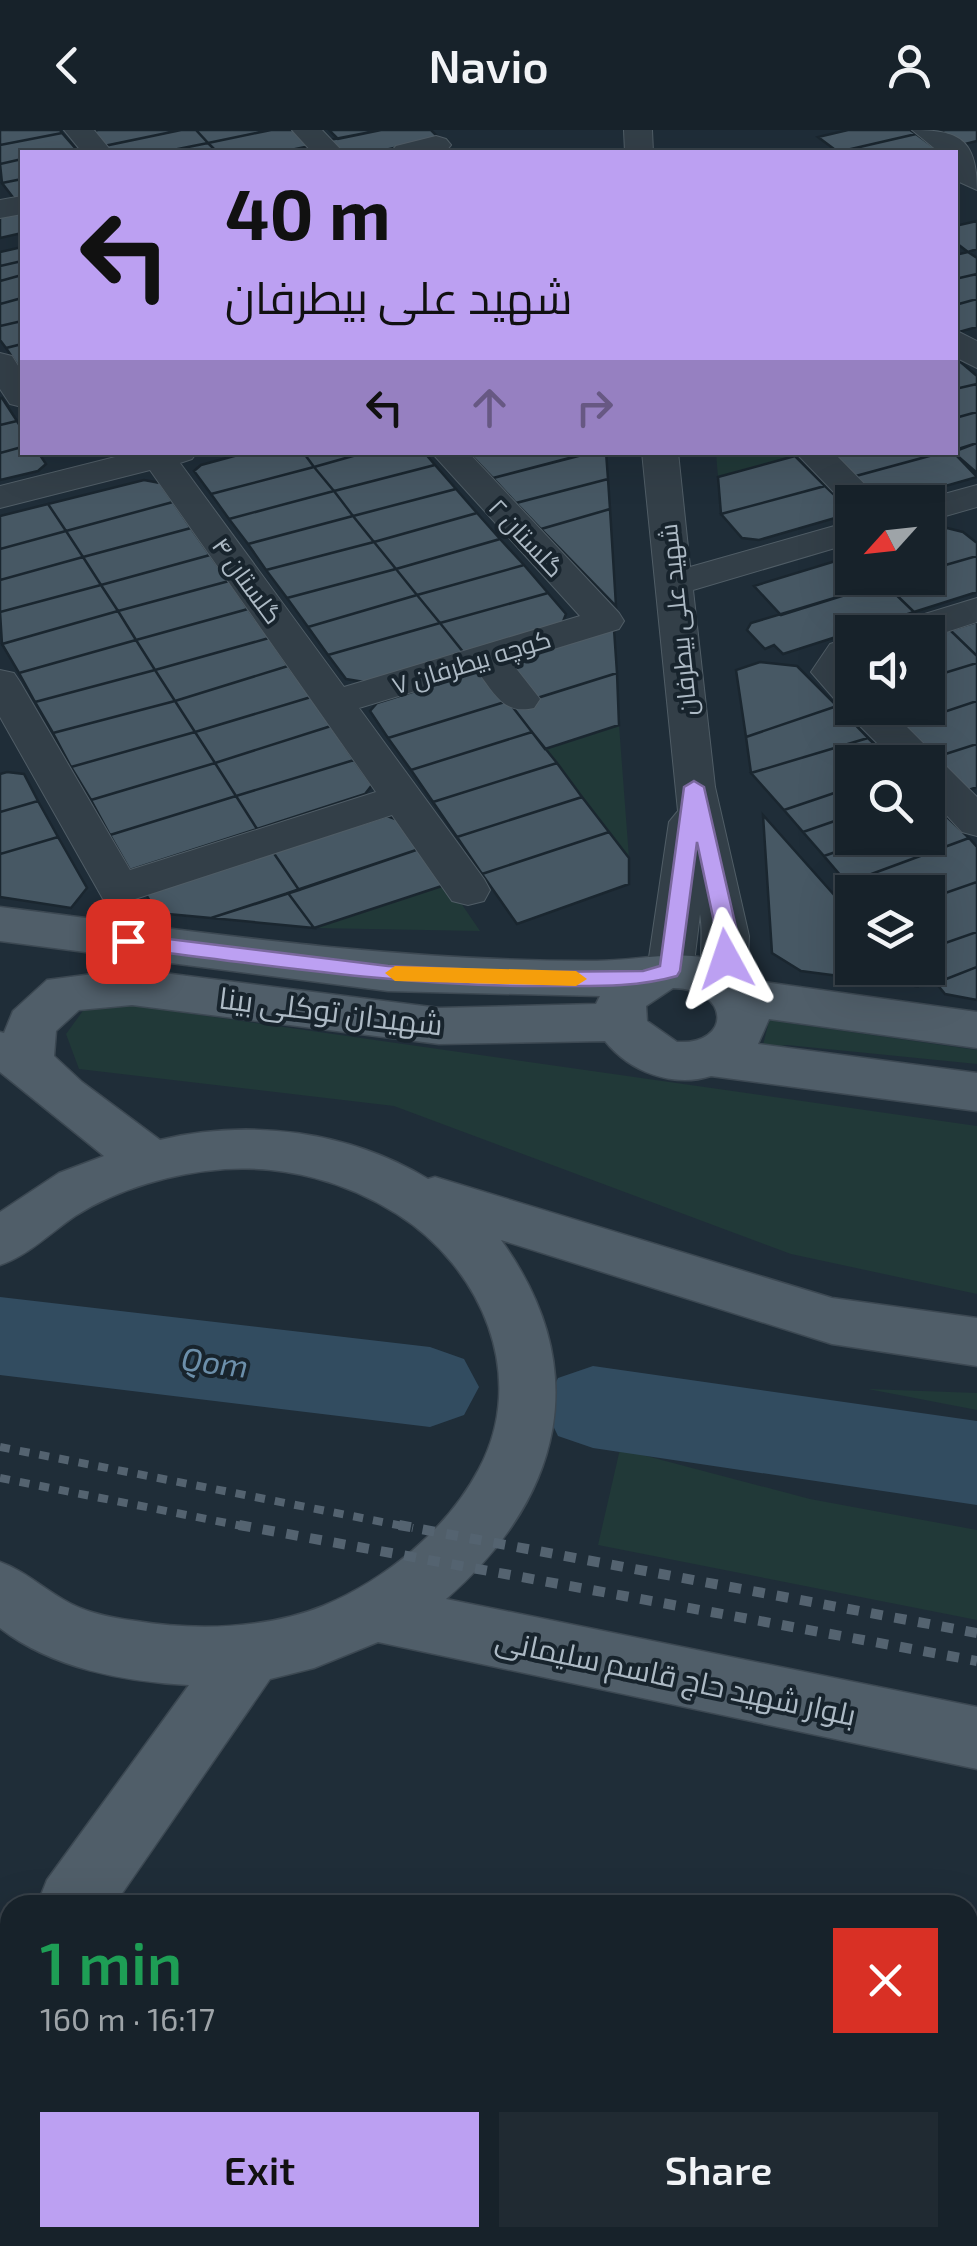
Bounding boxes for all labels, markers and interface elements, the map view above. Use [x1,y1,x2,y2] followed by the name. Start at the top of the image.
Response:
[40,38,95,93] icon: back
[428,38,549,92] text: Navio
[882,38,937,93] icon: person
[225,170,391,254] text: 40 m
[60,190,190,320] icon: left
[225,269,573,323] text: شهید علی بیطرفان
[357,380,412,435] icon: left
[462,380,517,435] icon: ahead
[567,380,622,435] icon: right
[835,485,945,595] north arrow
[835,485,945,985] map controls
[482,492,571,583] street label: گلستان ۲
[652,522,703,718] street label: شهید علی بیطرفان
[206,531,289,630] street label: گلستان ۴
[835,615,945,725] button: sound
[388,623,555,702] street label: کوچه بیطرفان ۷
[835,745,945,855] button: search
[835,875,945,985] button: layers
[86,899,171,984] pin
[674,907,778,1011] position arrow
[101,914,156,969] icon: arrive
[217,978,445,1044] street label: شهیدان توکلی بینا
[179,1338,251,1385] water label: Qom
[492,1620,860,1736] street label: بلوار شهید حاج قاسم سلیمانی
[40,1925,182,1997] text: 1 min
[833,1928,938,2033] button: close
[40,1999,215,2037] text: 160 m · 16:17
[40,2112,479,2227] button: Exit
[499,2112,938,2227] button: Share

